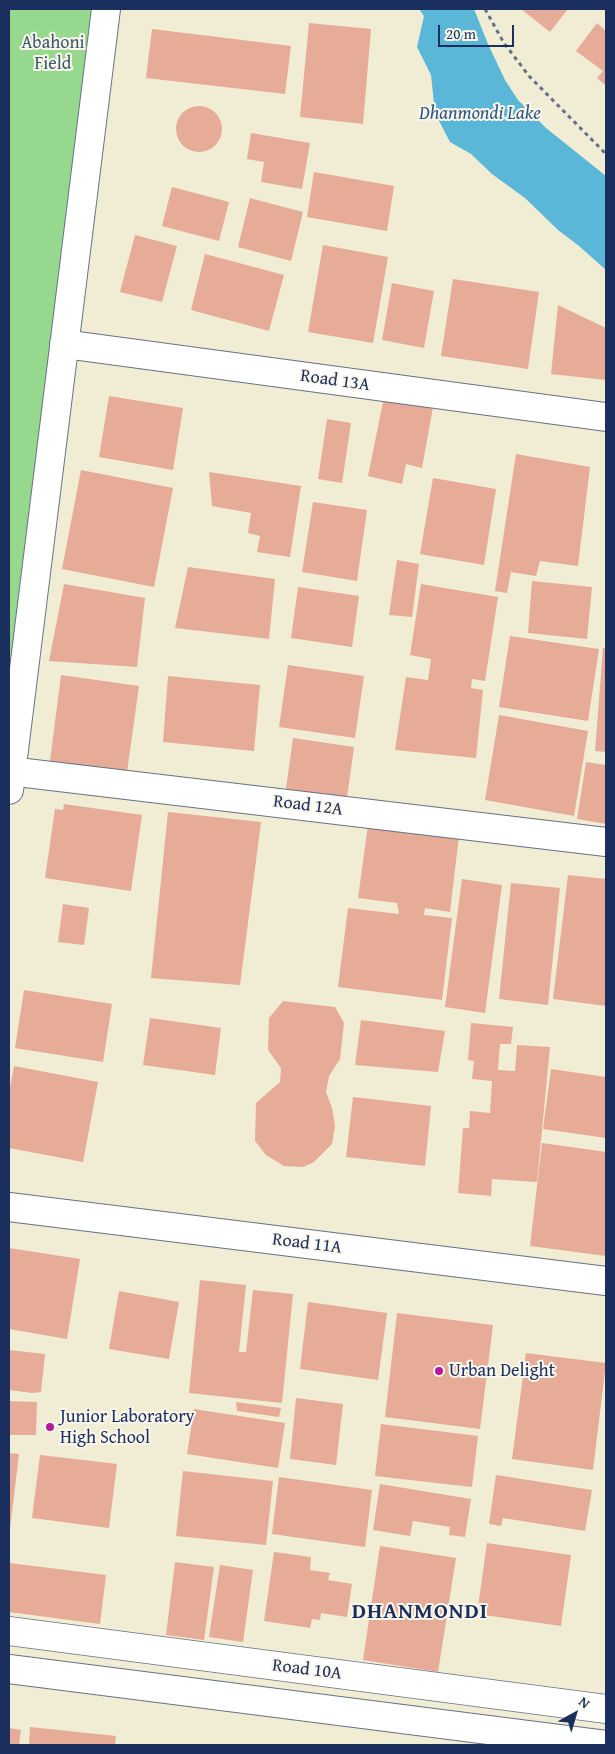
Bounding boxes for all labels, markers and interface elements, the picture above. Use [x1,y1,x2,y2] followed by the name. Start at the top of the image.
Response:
[440,15,516,47] scale bar
[446,23,476,44] text: 20 m
[21,32,85,74] park label: Abahoni Field
[419,103,541,125] water label: Dhanmondi Lake
[299,365,371,397] street label: Road 13A
[272,791,344,821] street label: Road 12A
[271,1229,343,1259] street label: Road 11A
[449,1360,555,1382] place label: Urban Delight
[433,1365,445,1377] marker: Urban Delight
[60,1406,195,1448] place label: Junior Laboratory High School
[44,1421,56,1433] marker: Junior Laboratory High School
[351,1599,489,1625] district label: DHANMONDI
[271,1655,343,1685] street label: Road 10A
[550,1689,600,1739] north arrow
[575,1692,594,1713] text: N

